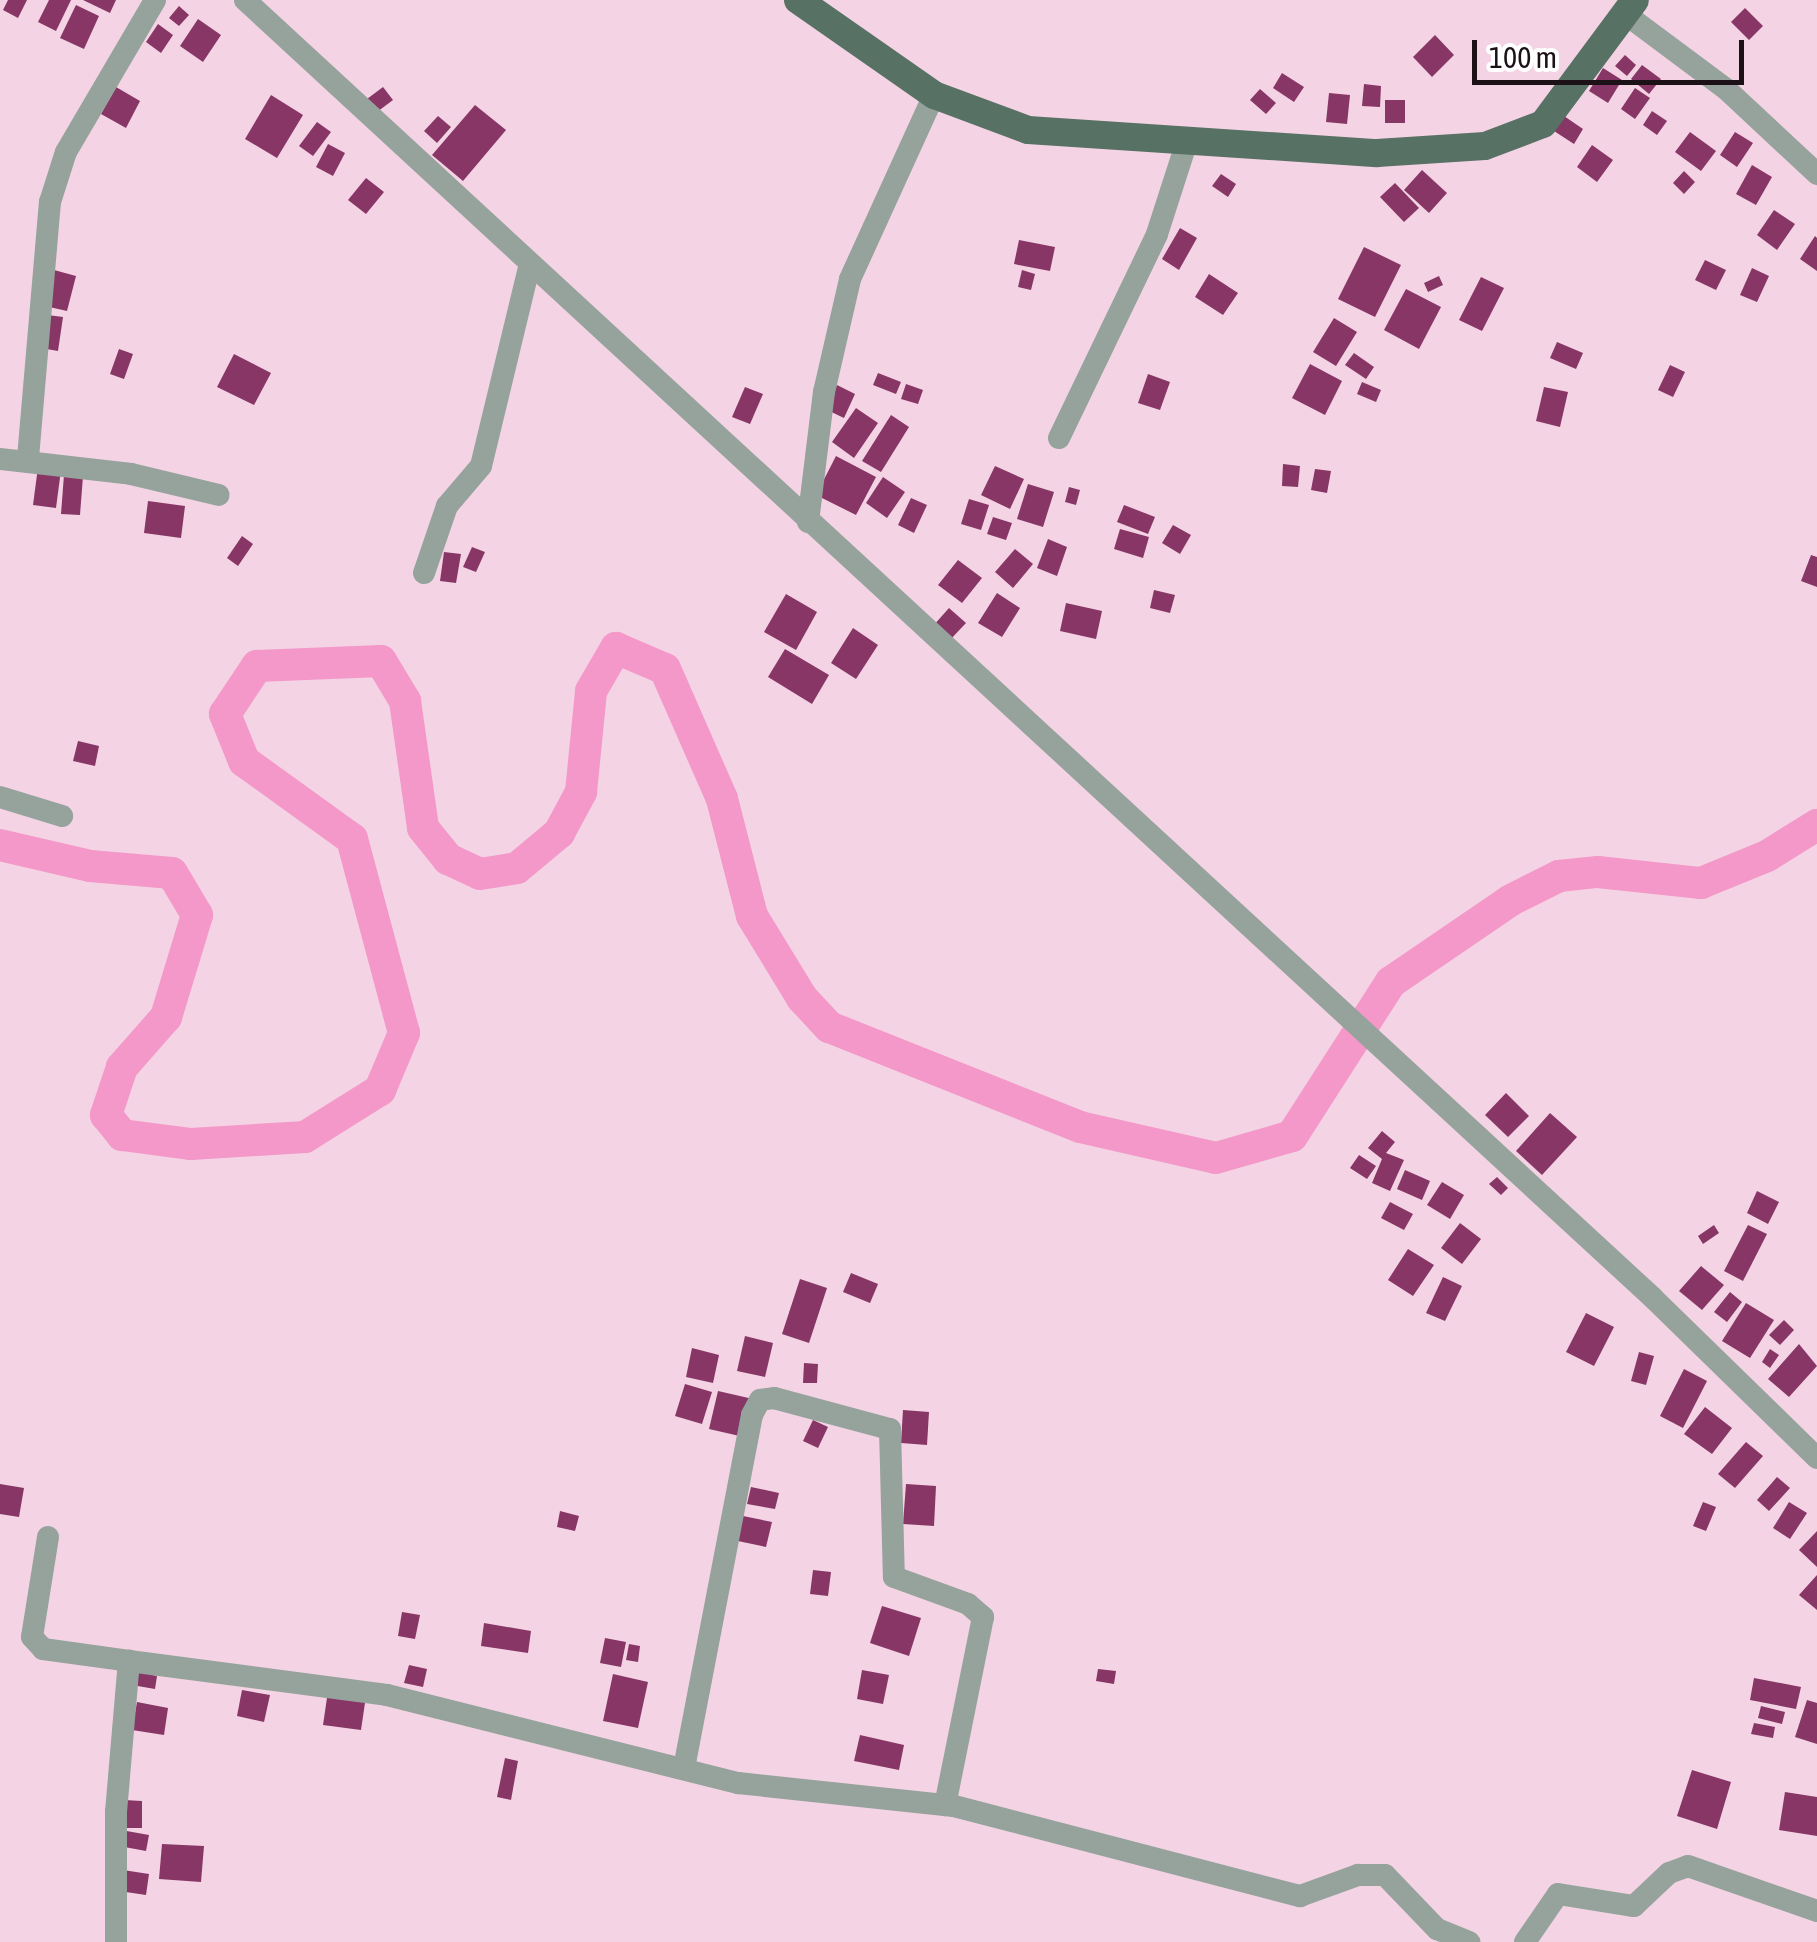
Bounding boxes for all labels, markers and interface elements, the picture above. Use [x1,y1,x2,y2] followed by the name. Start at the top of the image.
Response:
[1477,20,1750,82] scale bar
[1489,40,1557,74] text: 100 m

